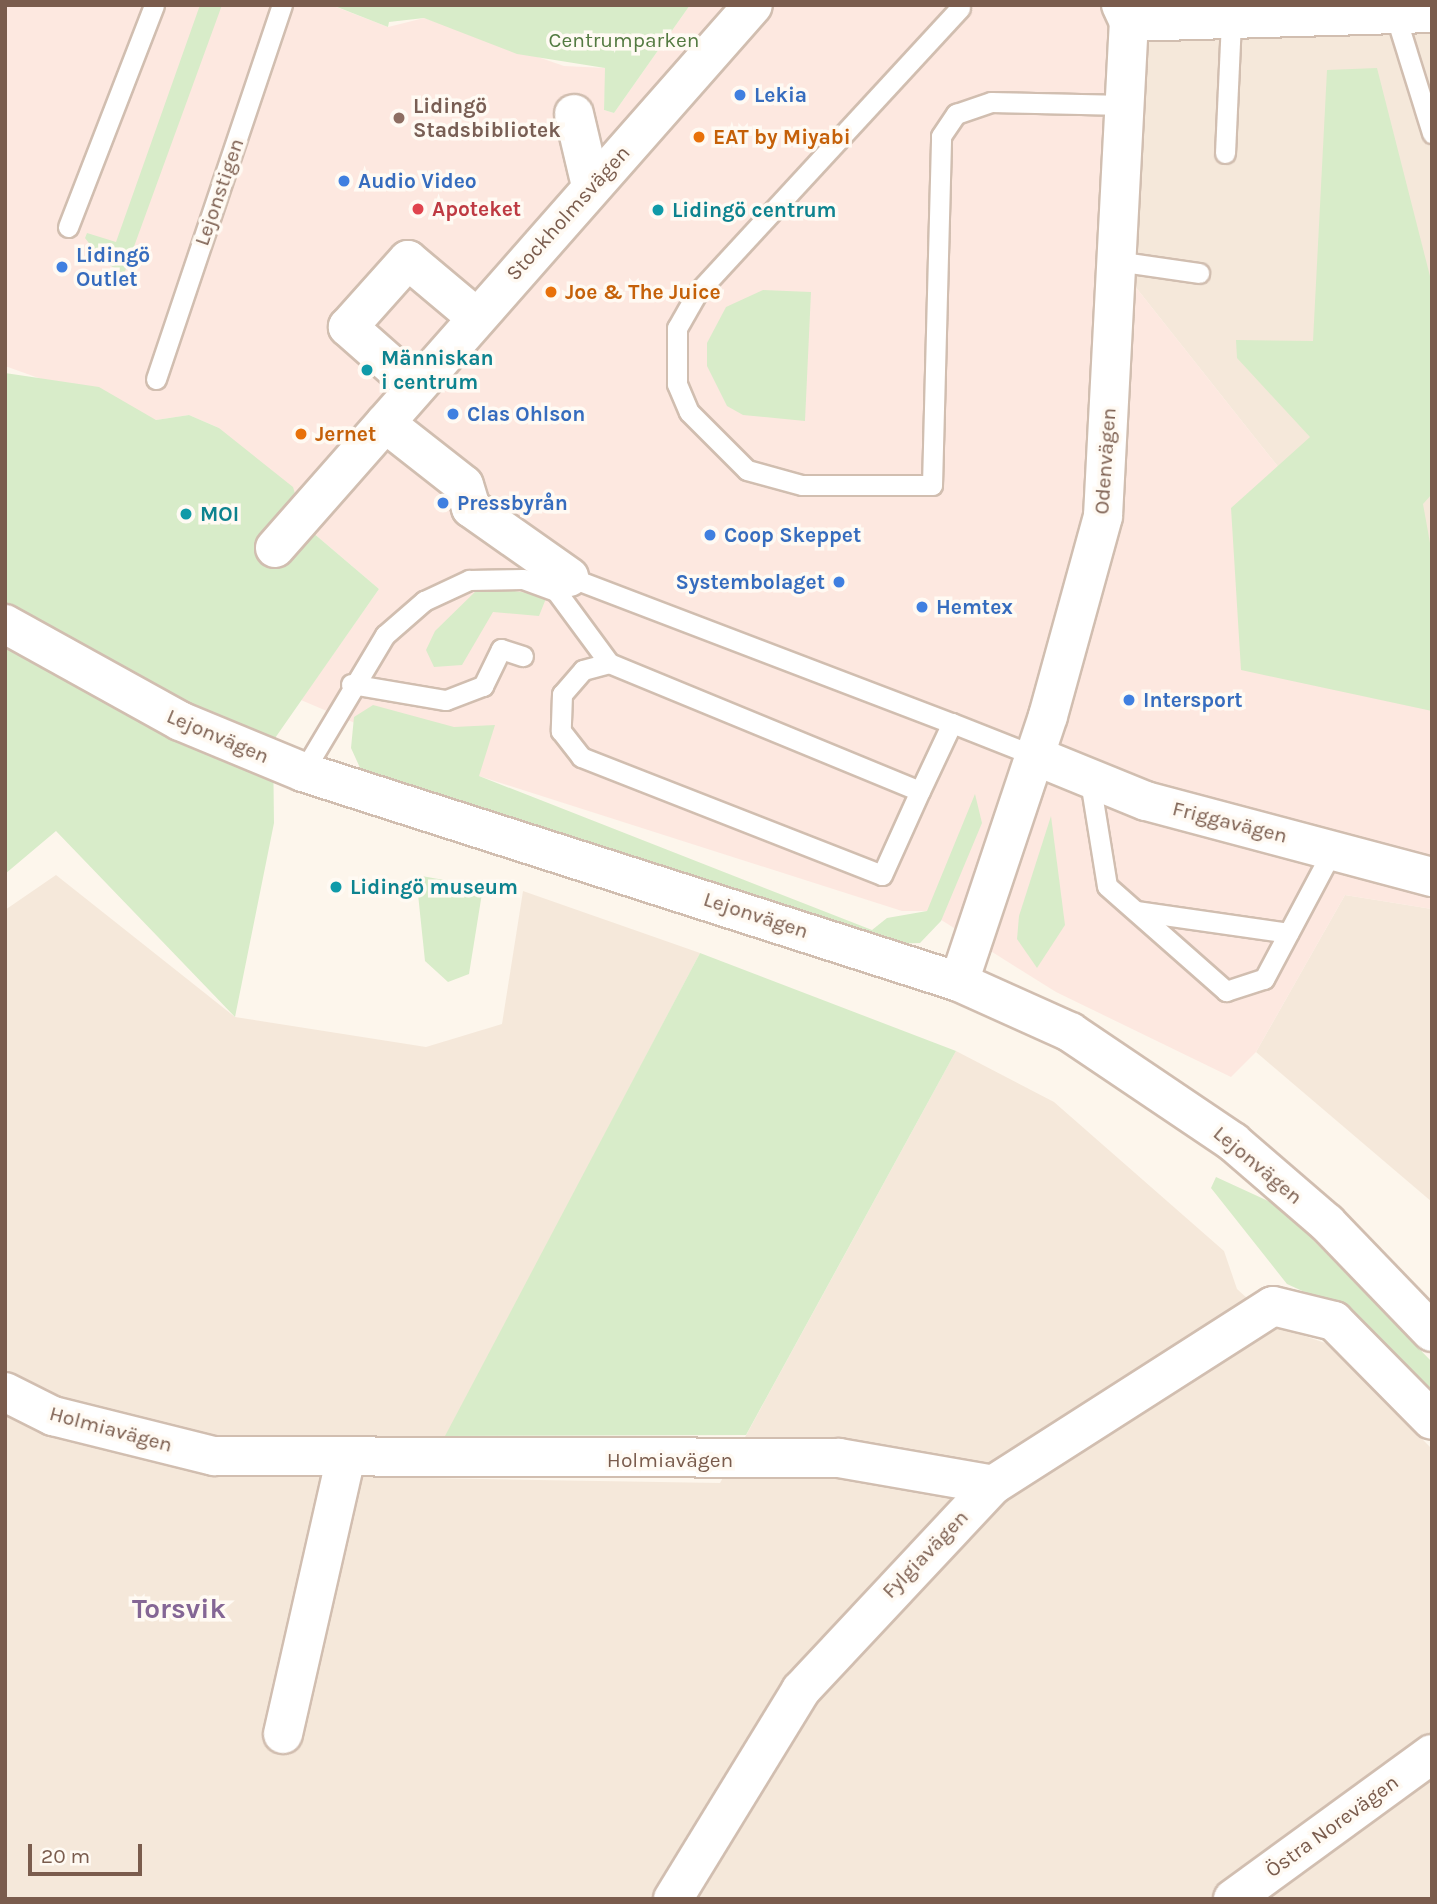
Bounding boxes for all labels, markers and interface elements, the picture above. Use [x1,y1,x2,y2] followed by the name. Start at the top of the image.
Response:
[549,27,699,53] park label: Centrumparken
[754,82,807,108] place label: Lekia
[732,87,748,103] marker: Lekia
[413,93,561,143] place label: Lidingö Stadsbibliotek
[391,110,407,126] marker: Lidingö Stadsbibliotek
[713,124,851,150] place label: EAT by Miyabi
[691,129,707,145] marker: EAT by Miyabi
[189,135,249,249] street label: Lejonstigen
[501,140,635,286] street label: Stockholmsvägen
[358,168,477,194] place label: Audio Video
[336,173,352,189] marker: Audio Video
[432,196,521,222] place label: Apoteket
[672,197,837,223] place label: Lidingö centrum
[410,201,426,217] marker: Apoteket
[650,202,666,218] marker: Lidingö centrum
[76,242,150,292] place label: Lidingö Outlet
[54,259,70,275] marker: Lidingö Outlet
[565,279,721,305] place label: Joe & The Juice
[543,284,559,300] marker: Joe & The Juice
[381,345,494,395] place label: Människan i centrum
[359,362,375,378] marker: Människan i centrum
[467,401,585,427] place label: Clas Ohlson
[445,406,461,422] marker: Clas Ohlson
[1089,407,1121,515] street label: Odenvägen
[315,421,376,447] place label: Jernet
[293,426,309,442] marker: Jernet
[457,490,568,516] place label: Pressbyrån
[435,495,451,511] marker: Pressbyrån
[200,501,239,527] place label: MOI
[178,506,194,522] marker: MOI
[724,522,861,548] place label: Coop Skeppet
[702,527,718,543] marker: Coop Skeppet
[676,569,825,595] place label: Systembolaget
[831,574,847,590] marker: Systembolaget
[936,594,1013,620] place label: Hemtex
[914,599,930,615] marker: Hemtex
[1143,687,1242,713] place label: Intersport
[1121,692,1137,708] marker: Intersport
[163,703,273,769] street label: Lejonvägen
[1170,796,1290,848] street label: Friggavägen
[350,874,518,900] place label: Lidingö museum
[328,879,344,895] marker: Lidingö museum
[700,886,812,944] street label: Lejonvägen
[1208,1120,1308,1210] street label: Lejonvägen
[47,1400,175,1458] street label: Holmiavägen
[607,1447,733,1473] street label: Holmiavägen
[877,1505,973,1603] street label: Fylgiavägen
[132,1592,226,1626] district label: Torsvik
[1261,1769,1403,1883] street label: Östra Norevägen
[32,1830,145,1874] scale bar
[41,1844,90,1868] text: 20 m

